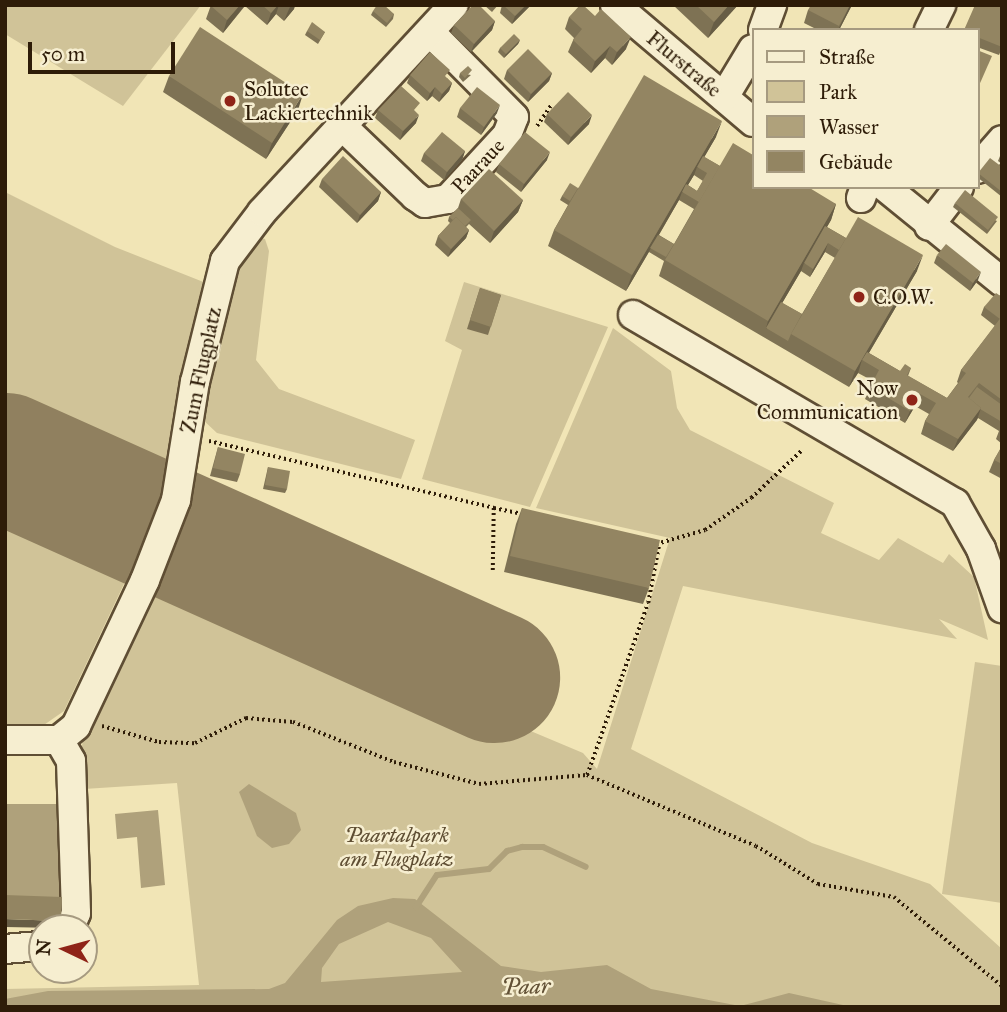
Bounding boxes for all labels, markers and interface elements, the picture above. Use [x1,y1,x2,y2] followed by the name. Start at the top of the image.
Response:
[641,25,727,103] street label: Flurstraße
[32,28,178,72] scale bar
[752,28,979,189] legend
[41,41,85,67] text: 50 m
[819,44,875,70] text: Straße
[244,76,373,126] place label: Solutec Lackiertechnik
[819,79,857,105] text: Park
[222,93,238,109] marker: Solutec Lackiertechnik
[819,114,879,140] text: Wasser
[446,133,510,199] street label: Paaraue
[819,149,893,175] text: Gebäude
[873,284,934,310] place label: C.O.W.
[851,289,867,305] marker: C.O.W.
[175,304,227,436] street label: Zum Flugplatz
[757,375,898,425] place label: Now Communication
[904,392,920,408] marker: Now Communication
[341,822,453,872] park label: Paartalpark am Flugplatz
[28,914,98,984] north arrow
[31,938,56,956] text: N
[501,971,551,1001] water label: Paar

